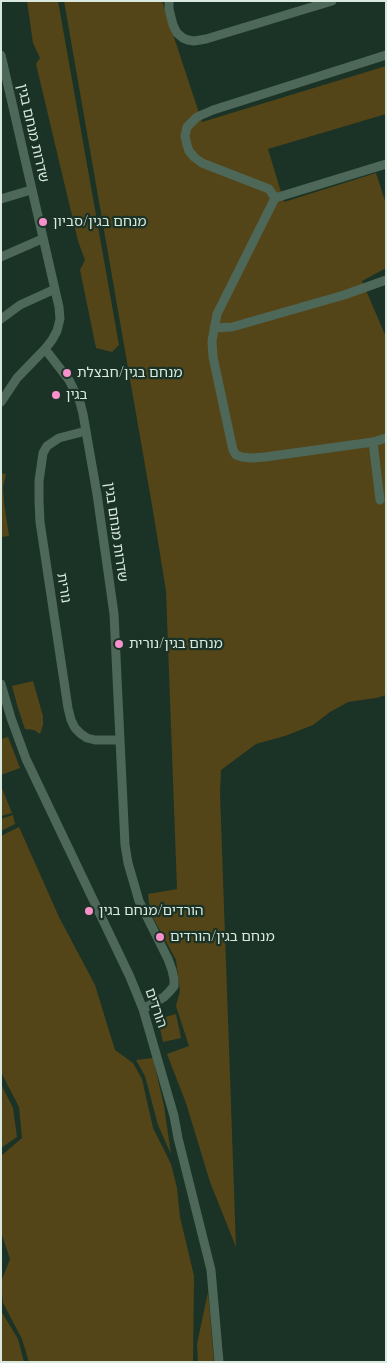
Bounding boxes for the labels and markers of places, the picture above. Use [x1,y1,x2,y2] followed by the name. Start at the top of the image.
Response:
[53,214,147,230] place label: מנחם בגין/סביון
[37,216,49,228] marker: מנחם בגין/סביון
[77,365,182,381] place label: מנחם בגין/חבצלת
[61,367,73,379] marker: מנחם בגין/חבצלת
[66,387,88,403] place label: בגין
[50,389,62,401] marker: בגין
[129,636,223,652] place label: מנחם בגין/נורית
[113,638,125,650] marker: מנחם בגין/נורית
[99,903,204,919] place label: הורדים/מנחם בגין
[83,905,95,917] marker: הורדים/מנחם בגין
[170,929,275,945] place label: מנחם בגין/הורדים
[154,931,166,943] marker: מנחם בגין/הורדים

